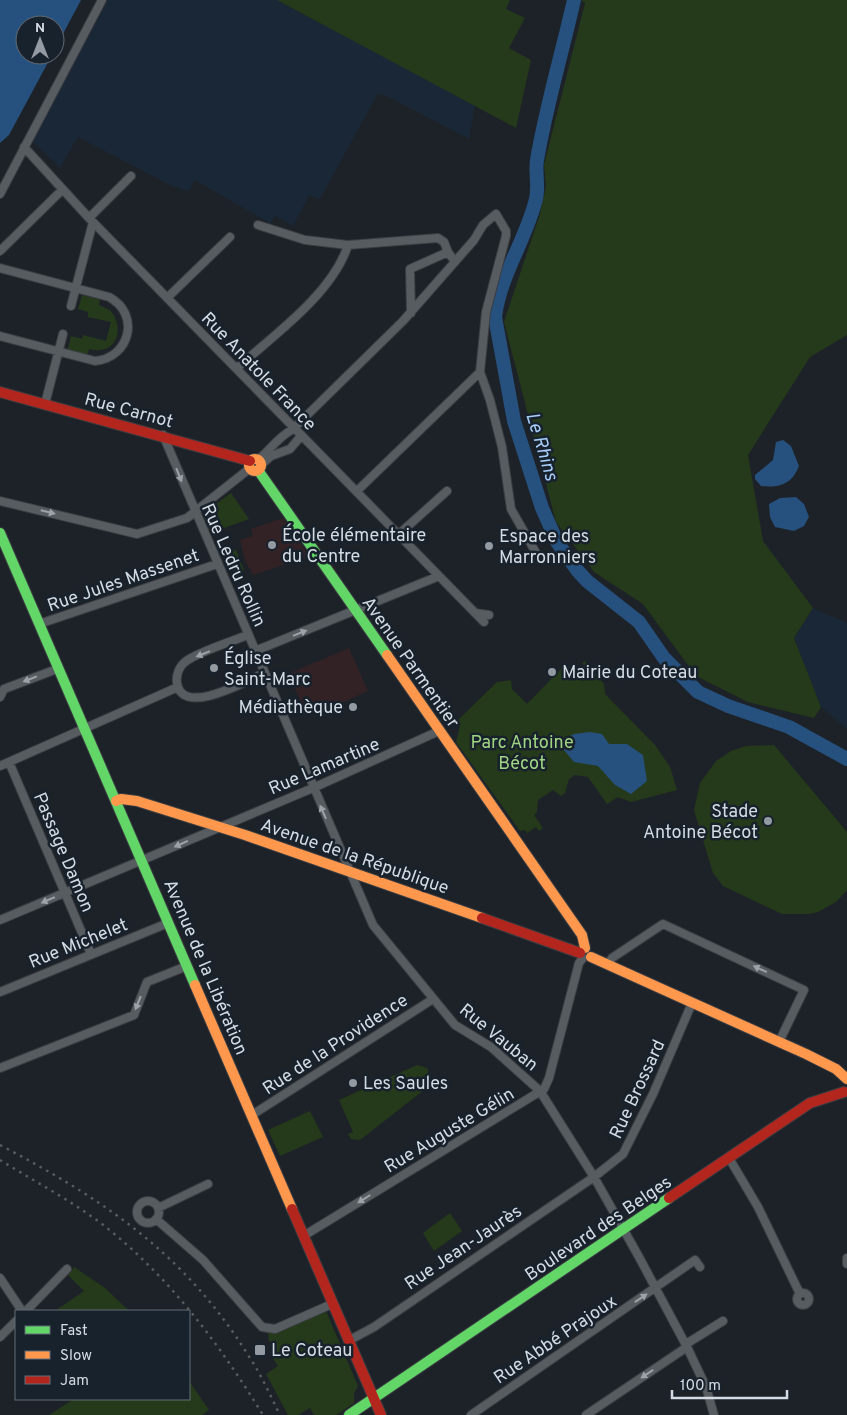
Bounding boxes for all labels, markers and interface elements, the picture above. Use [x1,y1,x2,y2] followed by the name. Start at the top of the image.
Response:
[15,15,65,65] north arrow
[35,20,45,37] text: N
[195,308,320,436] street label: Rue Anatole France
[82,389,176,434] street label: Rue Carnot
[519,409,563,484] water label: Le Rhins
[175,467,183,482] one-way arrow
[195,500,270,631] street label: Rue Ledru Rollin
[40,508,55,516] one-way arrow
[282,523,426,569] place label: École élémentaire du Centre
[499,526,596,570] place label: Espace des Marronniers
[266,539,278,551] marker: École élémentaire du Centre
[483,540,495,552] marker: Espace des Marronniers
[44,545,202,618] street label: Rue Jules Massenet
[356,593,464,733] street label: Avenue Parmentier
[293,629,308,637] one-way arrow
[224,646,311,692] place label: Église Saint-Marc
[196,650,210,658] one-way arrow
[208,662,220,674] marker: Église Saint-Marc
[562,662,697,685] place label: Mairie du Coteau
[546,666,558,678] marker: Mairie du Coteau
[22,675,37,683] one-way arrow
[238,697,343,720] place label: Médiathèque
[347,701,359,713] marker: Médiathèque
[470,732,574,776] park label: Parc Antoine Bécot
[265,734,384,801] street label: Rue Lamartine
[27,789,98,916] street label: Passage Damon
[643,801,758,845] place label: Stade Antoine Bécot
[319,805,327,819] one-way arrow
[257,814,452,900] street label: Avenue de la République
[762,815,774,827] marker: Stade Antoine Bécot
[174,840,188,848] one-way arrow
[157,876,252,1059] street label: Avenue de la Libération
[40,896,55,904] one-way arrow
[26,914,131,975] street label: Rue Michelet
[753,965,767,973] one-way arrow
[259,990,413,1101] street label: Rue de la Providence
[134,996,142,1011] one-way arrow
[454,999,542,1077] street label: Rue Vauban
[605,1036,671,1143] street label: Rue Brossard
[363,1073,448,1096] place label: Les Saules
[347,1077,359,1089] marker: Les Saules
[381,1083,519,1179] street label: Rue Auguste Gélin
[521,1172,677,1287] street label: Boulevard des Belges
[358,1194,371,1204] one-way arrow
[401,1201,527,1296] street label: Rue Jean-Jaurès
[490,1291,622,1390] street label: Rue Abbé Prajoux
[634,1293,647,1303] one-way arrow
[15,1310,190,1400] legend
[60,1322,88,1341] text: Fast
[271,1340,352,1363] place label: Le Coteau
[253,1343,267,1357] marker: Le Coteau
[60,1347,92,1366] text: Slow
[672,1368,787,1400] scale bar
[640,1369,653,1379] one-way arrow
[60,1372,89,1391] text: Jam
[680,1377,721,1396] text: 100 m

